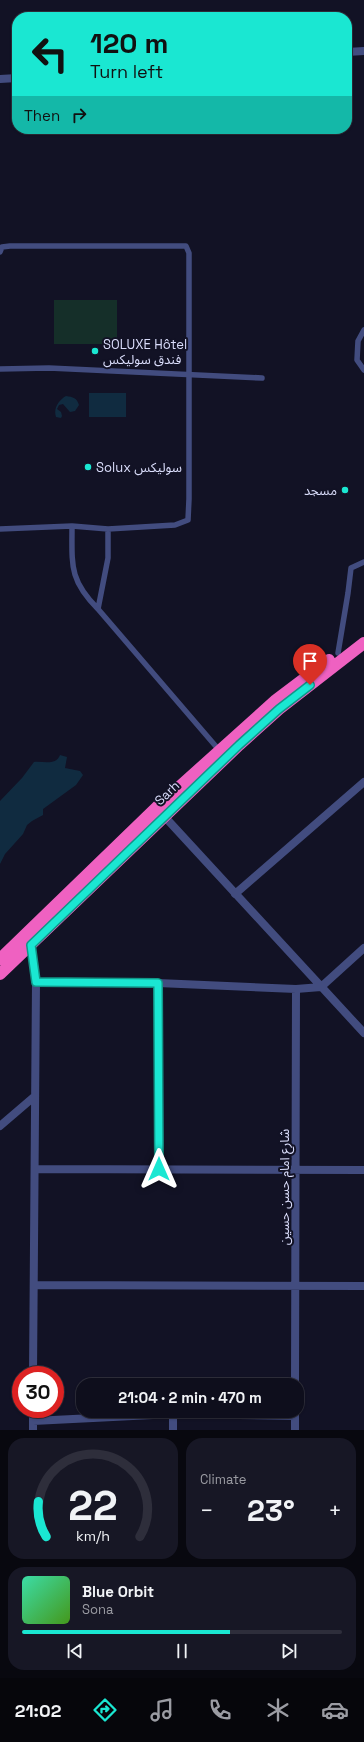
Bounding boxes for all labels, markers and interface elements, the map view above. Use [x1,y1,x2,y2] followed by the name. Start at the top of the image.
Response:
[90,25,168,61] text: 120 m
[24,28,76,80] icon: left
[90,60,163,83] text: Turn left
[68,104,90,126] icon: right
[24,106,60,125] text: Then
[103,336,187,368] place label: SOLUXE Hôtel فندق سوليكس
[90,346,100,356] marker: SOLUXE Hôtel فندق سوليكس
[96,459,182,476] place label: Solux سوليكس
[83,462,93,472] marker: Solux سوليكس
[304,482,337,499] place label: مسجد
[340,485,350,495] marker: مسجد
[293,644,327,685] pin
[299,650,321,672] icon: arrive
[151,777,183,809] street label: Sarh
[276,1129,295,1245] street label: شارع امام حسن حسين
[138,1148,180,1190] position arrow
[12,1366,64,1418] speed limit sign: 30
[118,1388,262,1407] text: 21:04 · 2 min · 470 m
[200,1471,246,1488] text: Climate
[68,1478,118,1531] text: 22
[247,1491,295,1530] text: 23°
[200,1496,214,1524] text: −
[328,1496,342,1524] text: +
[76,1526,110,1544] text: km/h
[82,1582,154,1601] text: Blue Orbit
[82,1601,113,1618] text: Sona
[64,1640,86,1662] icon: previous
[171,1640,193,1662] icon: pause
[278,1640,300,1662] icon: next
[91,1696,119,1724] icon: directions
[148,1696,176,1724] icon: music
[206,1696,234,1724] icon: phone
[264,1696,292,1724] icon: climate
[321,1696,349,1724] icon: car
[15,1699,61,1722] text: 21:02

